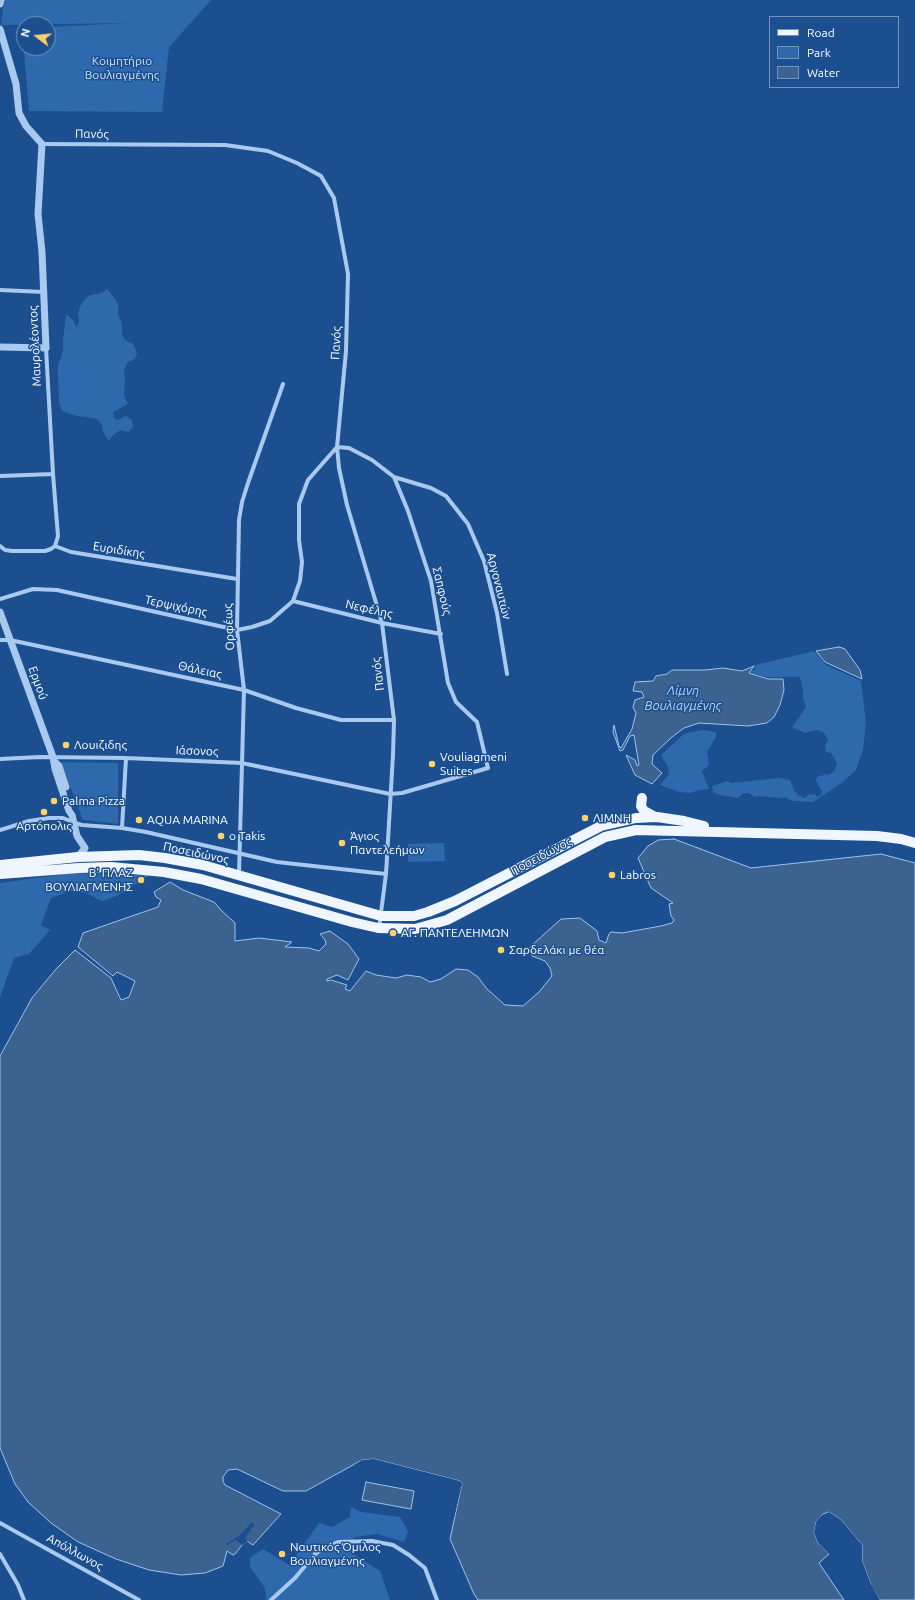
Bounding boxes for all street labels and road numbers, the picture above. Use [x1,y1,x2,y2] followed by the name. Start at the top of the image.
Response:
[75,127,109,141] street label: Πανός
[26,305,44,387] street label: Μαυρολέοντος
[328,326,344,360] street label: Πανός
[92,539,146,561] street label: Ευριδίκης
[484,551,514,621] street label: Αργοναυτών
[429,565,455,617] street label: Σαπφούς
[143,592,209,620] street label: Τερψιχόρης
[344,597,394,621] street label: Νεφέλης
[221,603,237,651] street label: Ορφέως
[369,656,387,692] street label: Πανός
[177,658,223,682] street label: Θάλειας
[25,664,51,702] street label: Ερμού
[175,743,219,759] street label: Ιάσονος
[508,834,574,878] street label: Ποσειδώνος
[162,839,230,867] street label: Ποσειδώνος
[44,1531,106,1573] street label: Απόλλωνος

